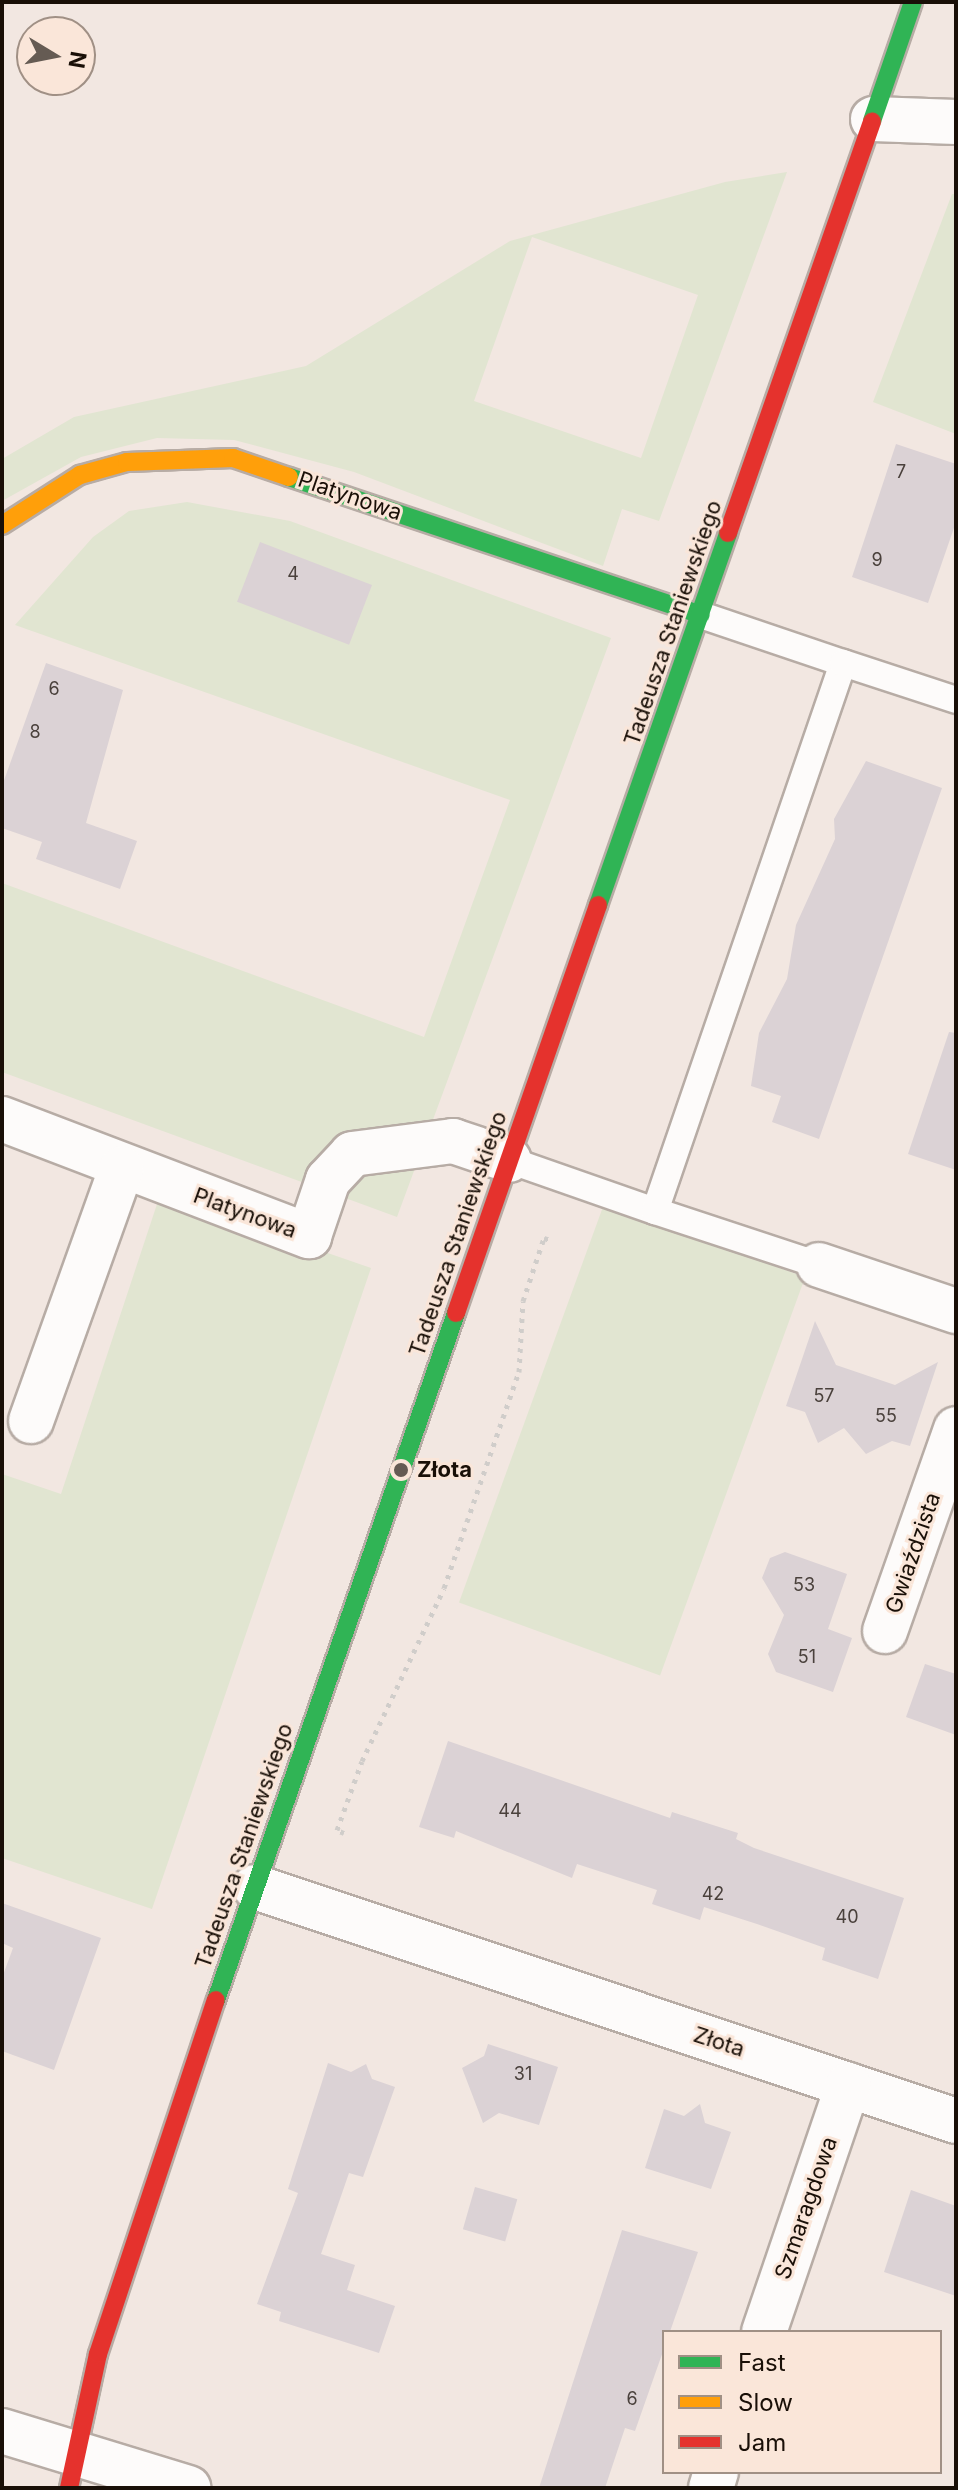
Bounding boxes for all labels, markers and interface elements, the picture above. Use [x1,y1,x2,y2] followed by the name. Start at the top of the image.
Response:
[16,16,96,96] north arrow
[63,49,92,70] text: N
[896,461,906,483] house number: 7
[295,466,405,526] street label: Platynowa
[619,497,727,749] street label: Tadeusza Staniewskiego
[871,549,883,571] house number: 9
[287,563,299,585] house number: 4
[48,678,60,700] house number: 6
[29,721,41,743] house number: 8
[404,1108,512,1360] street label: Tadeusza Staniewskiego
[190,1182,300,1244] street label: Platynowa
[813,1385,835,1407] house number: 57
[875,1405,897,1427] house number: 55
[417,1457,472,1483] place label: Złota
[392,1461,410,1479] marker: Złota
[880,1489,946,1617] street label: Gwiaździsta
[793,1574,815,1596] house number: 53
[798,1646,816,1668] house number: 51
[190,1720,298,1972] street label: Tadeusza Staniewskiego
[498,1800,522,1822] house number: 44
[702,1883,724,1905] house number: 42
[836,1906,858,1928] house number: 40
[690,2021,748,2063] street label: Złota
[514,2063,532,2085] house number: 31
[769,2133,843,2283] street label: Szmaragdowa
[662,2330,942,2474] legend
[738,2348,786,2377] text: Fast
[626,2388,638,2410] house number: 6
[738,2388,793,2417] text: Slow
[738,2428,786,2457] text: Jam

